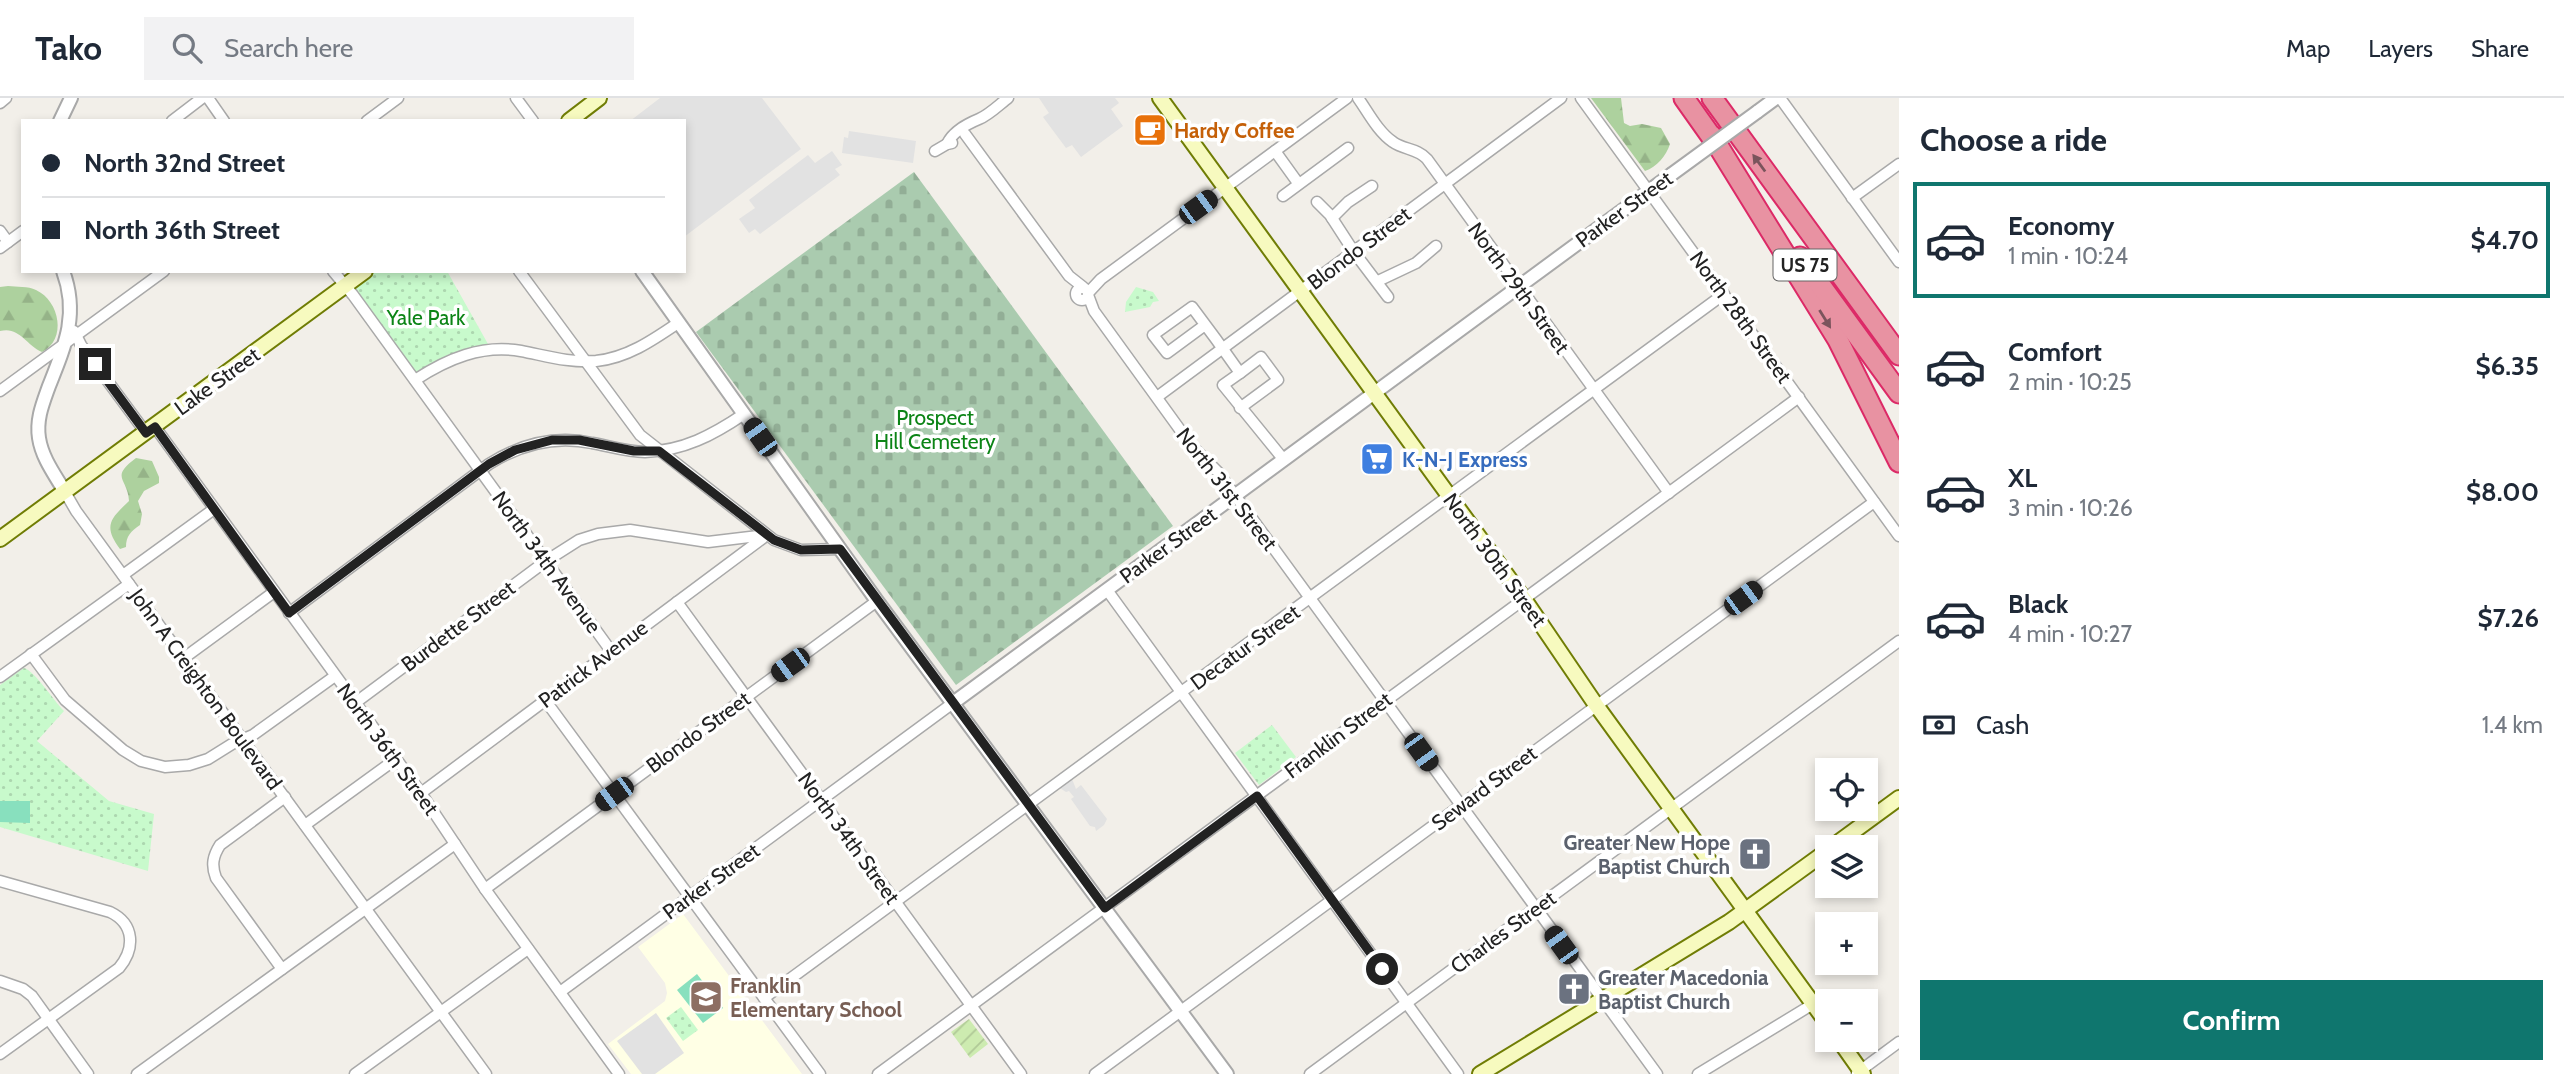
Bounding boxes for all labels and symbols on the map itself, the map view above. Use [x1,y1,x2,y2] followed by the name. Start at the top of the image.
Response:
[1131,111,1169,149] cafe icon: Hardy Coffee
[1174,118,1295,143] place label: Hardy Coffee
[1752,154,1766,172] one-way arrow
[1571,166,1677,252] street label: Parker Street
[1175,186,1222,228] car
[1303,201,1415,295] street label: Blondo Street
[1463,218,1575,358] street label: North 29th Street
[1685,246,1797,388] street label: North 28th Street
[1773,250,1836,280] road number: US 75
[386,305,466,330] park label: Yale Park
[1819,310,1832,329] one-way arrow
[170,342,264,420] street label: Lake Street
[79,348,111,380] route end
[874,405,996,454] park label: Prospect Hill Cemetery
[740,414,781,460] car
[1171,423,1283,555] street label: North 31st Street
[1358,440,1396,478] supermarket icon: K-N-J Express
[1402,447,1528,472] place label: K-N-J Express
[487,486,607,638] street label: North 34th Avenue
[1438,488,1552,632] street label: North 30th Street
[1115,502,1221,588] street label: Parker Street
[396,575,520,677] street label: Burdette Street
[1720,577,1767,619] car
[124,583,287,794] street label: John A Creighton Boulevard
[1186,599,1304,695] street label: Decatur Street
[534,615,653,713] street label: Patrick Avenue
[767,644,814,686] car
[332,678,444,820] street label: North 36th Street
[641,686,755,778] street label: Blondo Street
[1280,687,1396,783] street label: Franklin Street
[1401,729,1442,775] car
[1427,740,1541,836] street label: Seward Street
[793,767,905,909] street label: North 34th Street
[591,773,638,815] car
[1563,830,1730,879] place label: Greater New Hope Baptist Church
[1736,835,1774,873] church icon: Greater New Hope Baptist Church
[658,838,764,924] street label: Parker Street
[1445,885,1561,979] street label: Charles Street
[1541,922,1582,968] car
[1366,953,1398,985] route start
[1598,965,1769,1014] place label: Greater Macedonia Baptist Church
[1555,970,1593,1008] church icon: Greater Macedonia Baptist Church
[730,973,903,1022] place label: Franklin Elementary School
[687,978,725,1016] school or university icon: Franklin Elementary School

